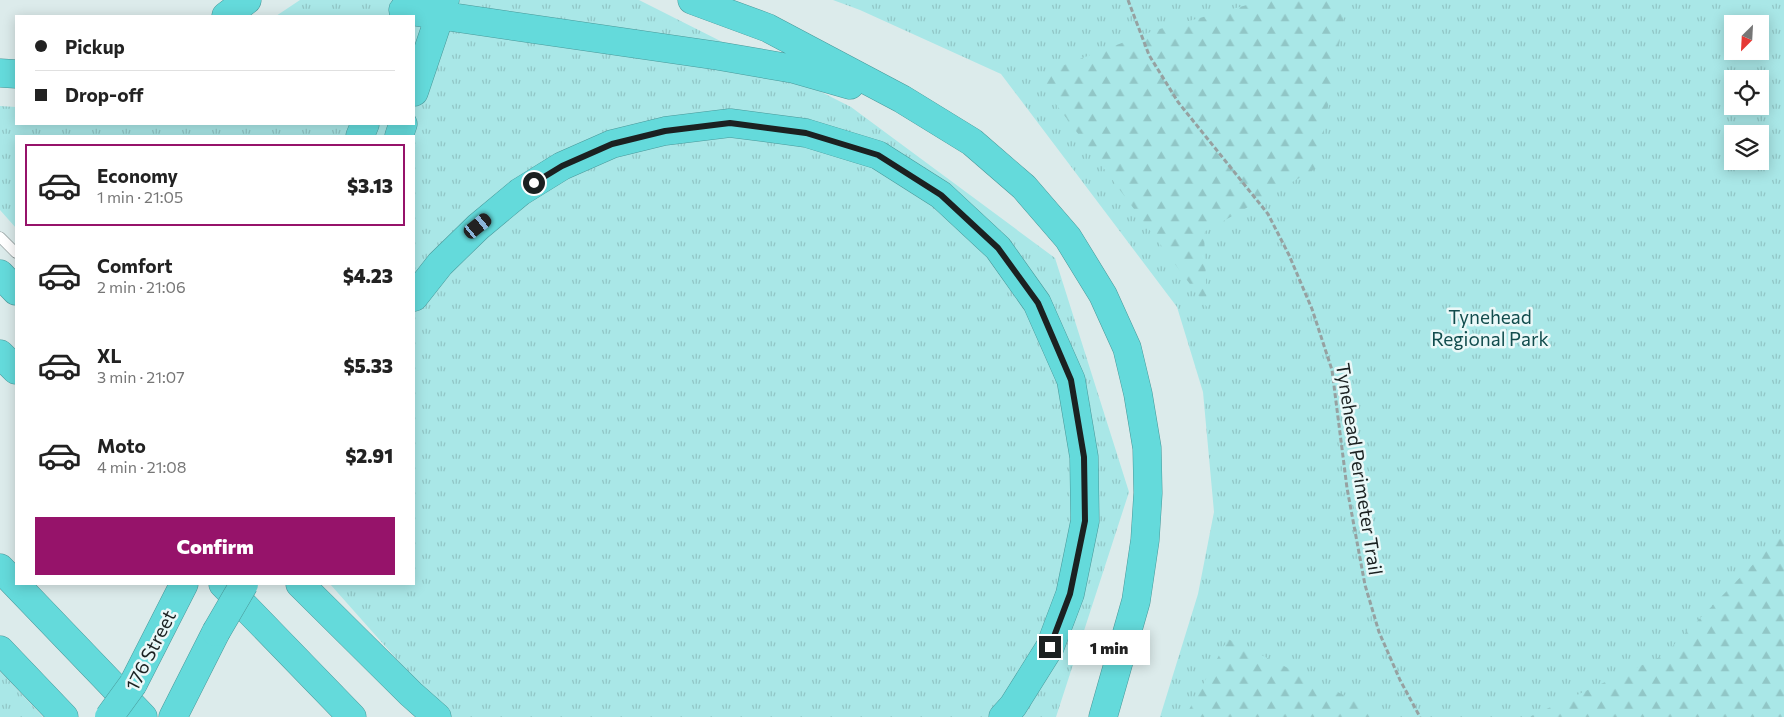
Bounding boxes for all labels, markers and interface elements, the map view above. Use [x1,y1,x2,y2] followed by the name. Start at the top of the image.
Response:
[1724,15,1769,60] north arrow
[1724,15,1769,170] map controls
[65,35,125,58] text: Pickup
[1724,70,1769,115] button: locate
[65,83,144,106] text: Drop-off
[1724,125,1769,170] button: layers
[37,163,82,208] icon: car
[97,164,178,187] text: Economy
[523,172,545,194] route start
[347,174,393,197] text: $3.13
[97,187,183,206] text: 1 min · 21:05
[461,211,494,241] car
[37,253,82,298] icon: car
[97,254,173,277] text: Comfort
[343,264,393,287] text: $4.23
[97,277,186,296] text: 2 min · 21:06
[1431,305,1549,350] park label: Tynehead Regional Park
[37,343,82,388] icon: car
[97,344,122,367] text: XL
[343,354,393,377] text: $5.33
[1332,361,1388,577] street label: Tynehead Perimeter Trail
[97,367,185,386] text: 3 min · 21:07
[37,433,82,478] icon: car
[97,434,146,457] text: Moto
[345,444,393,467] text: $2.91
[97,457,186,476] text: 4 min · 21:08
[35,517,395,575] button: Confirm
[120,606,180,694] street label: 176 Street
[1068,630,1150,664] callout: 1 min
[1039,636,1061,658] route end
[1090,638,1128,657] text: 1 min

